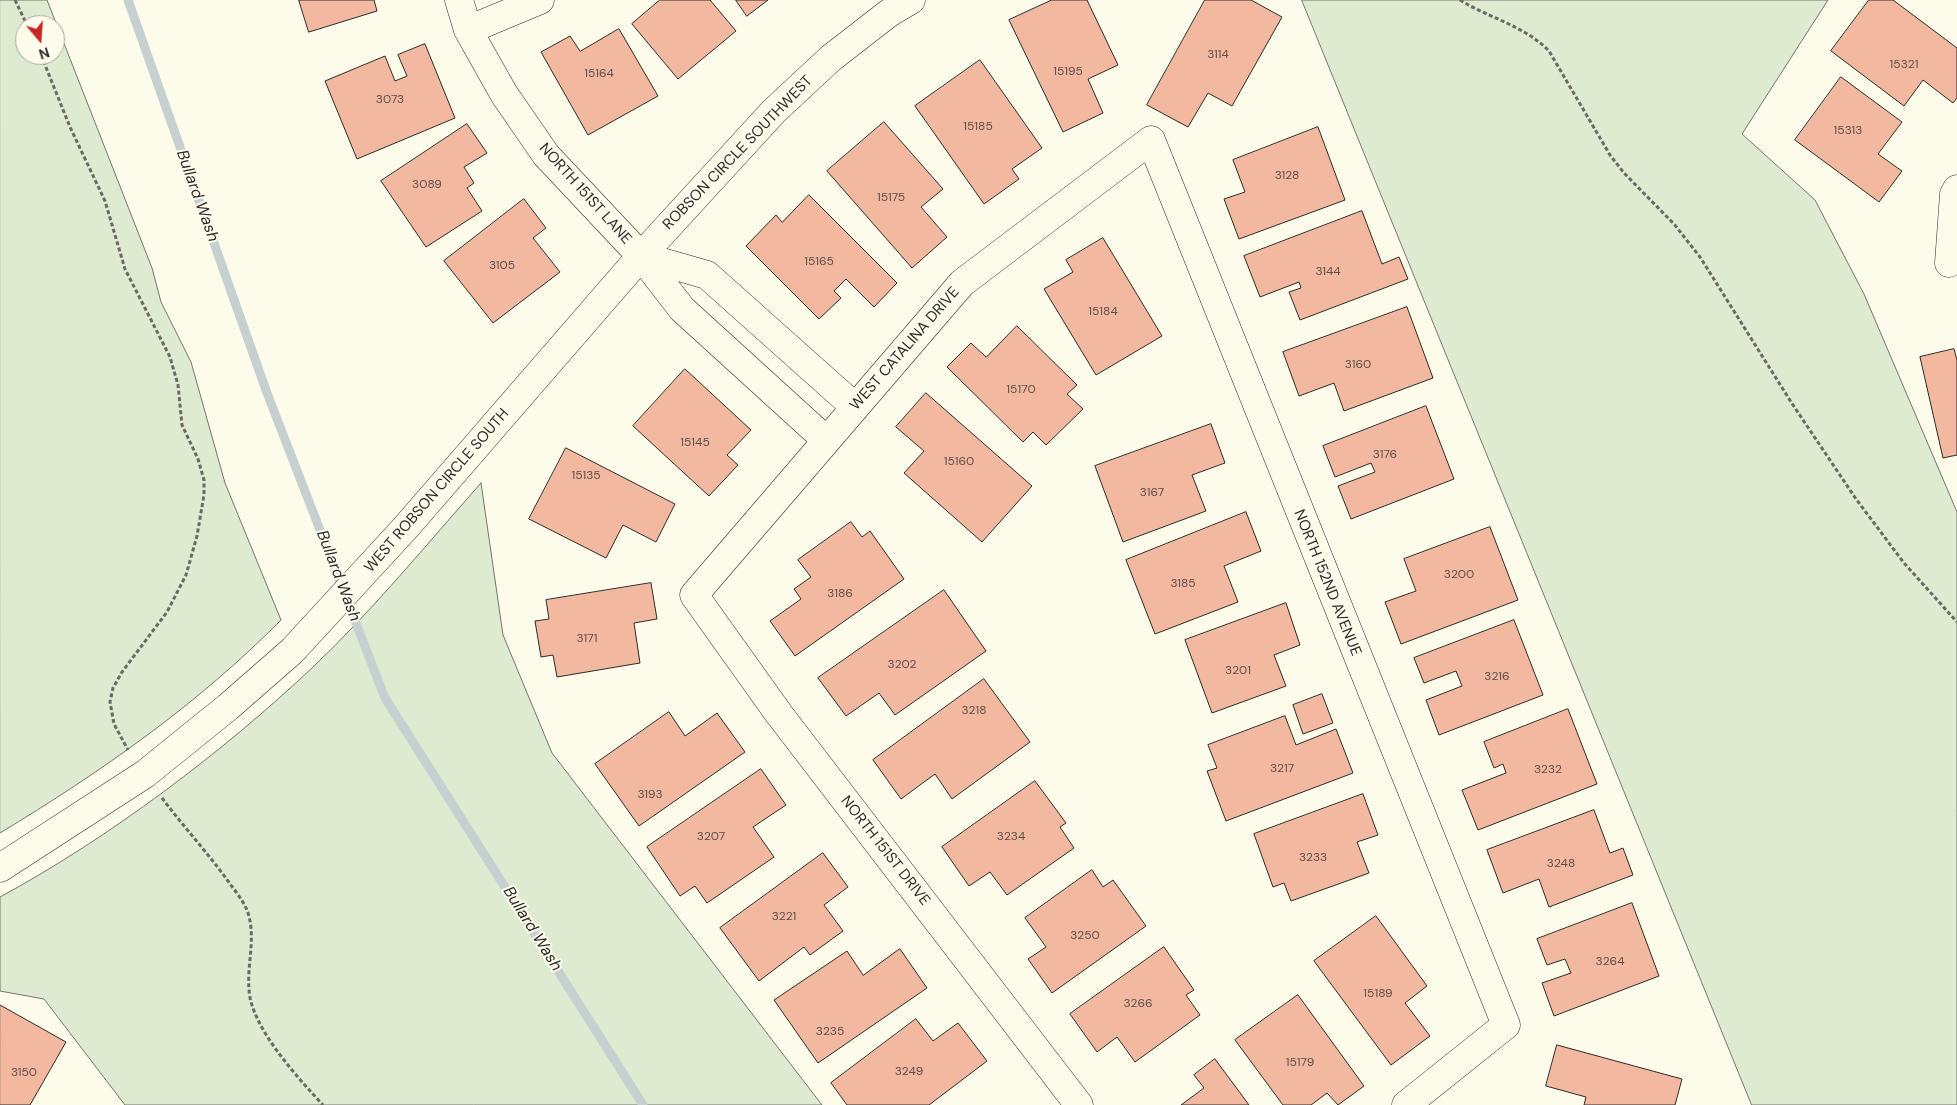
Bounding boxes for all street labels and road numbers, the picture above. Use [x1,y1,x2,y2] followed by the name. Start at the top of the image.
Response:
[660,72,816,234] street label: ROBSON CIRCLE SOUTHWEST
[535,140,635,248] street label: NORTH 151ST LANE
[847,284,963,414] street label: WEST CATALINA DRIVE
[361,405,513,577] street label: WEST ROBSON CIRCLE SOUTH
[1289,507,1365,659] street label: NORTH 152ND AVENUE
[837,793,933,909] street label: NORTH 151ST DRIVE

